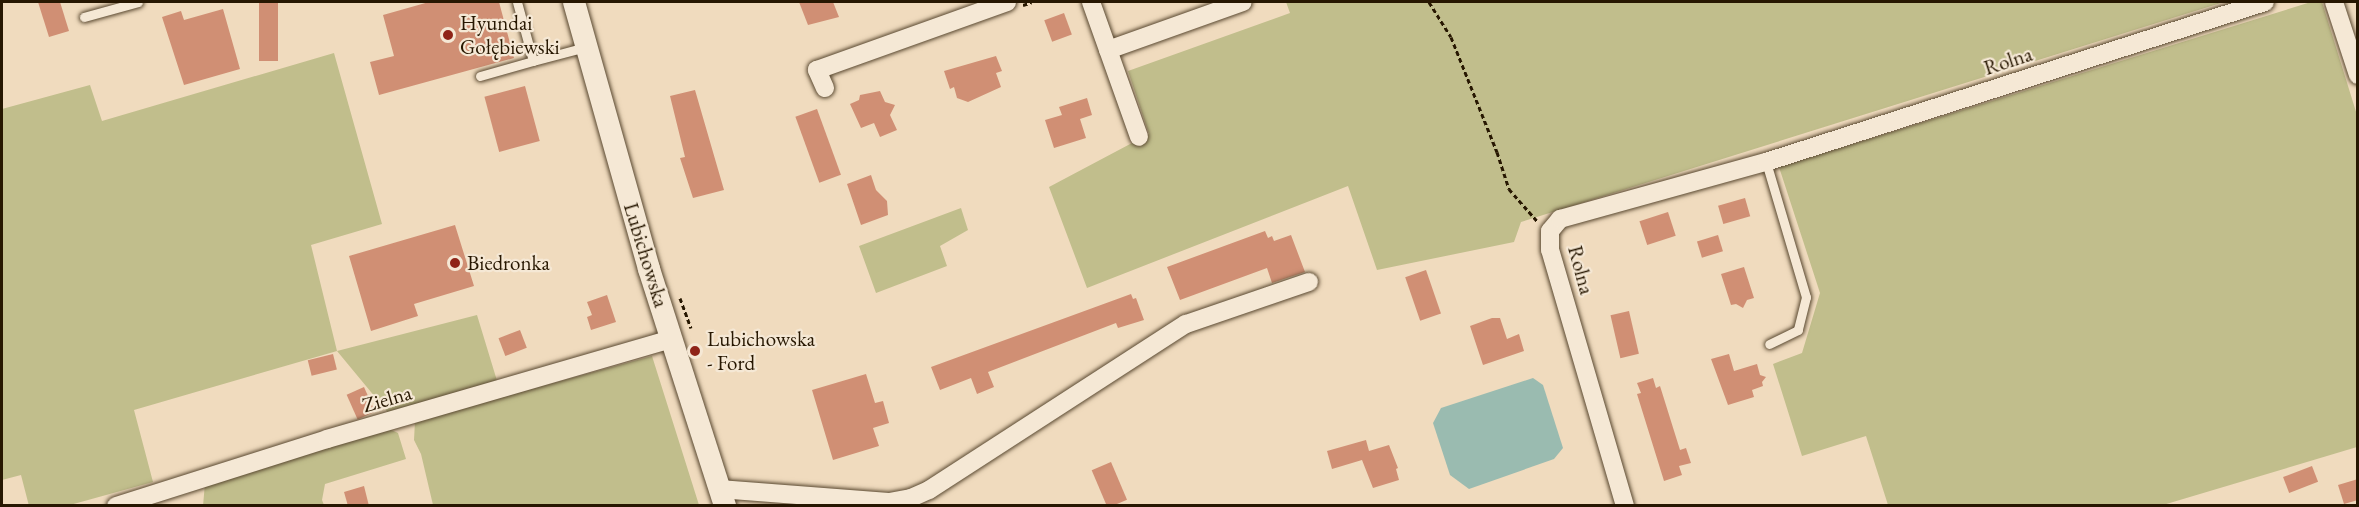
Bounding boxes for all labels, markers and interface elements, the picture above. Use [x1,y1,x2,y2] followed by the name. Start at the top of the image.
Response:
[460,10,560,60] place label: Hyundai Gołębiewski
[441,28,455,42] marker: Hyundai Gołębiewski
[1981,41,2035,81] street label: Rolna
[618,200,674,310] street label: Lubichowska
[1562,243,1600,297] street label: Rolna
[467,250,550,276] place label: Biedronka
[448,256,462,270] marker: Biedronka
[707,326,815,376] place label: Lubichowska - Ford
[688,344,702,358] marker: Lubichowska - Ford
[359,380,415,418] street label: Zielna

